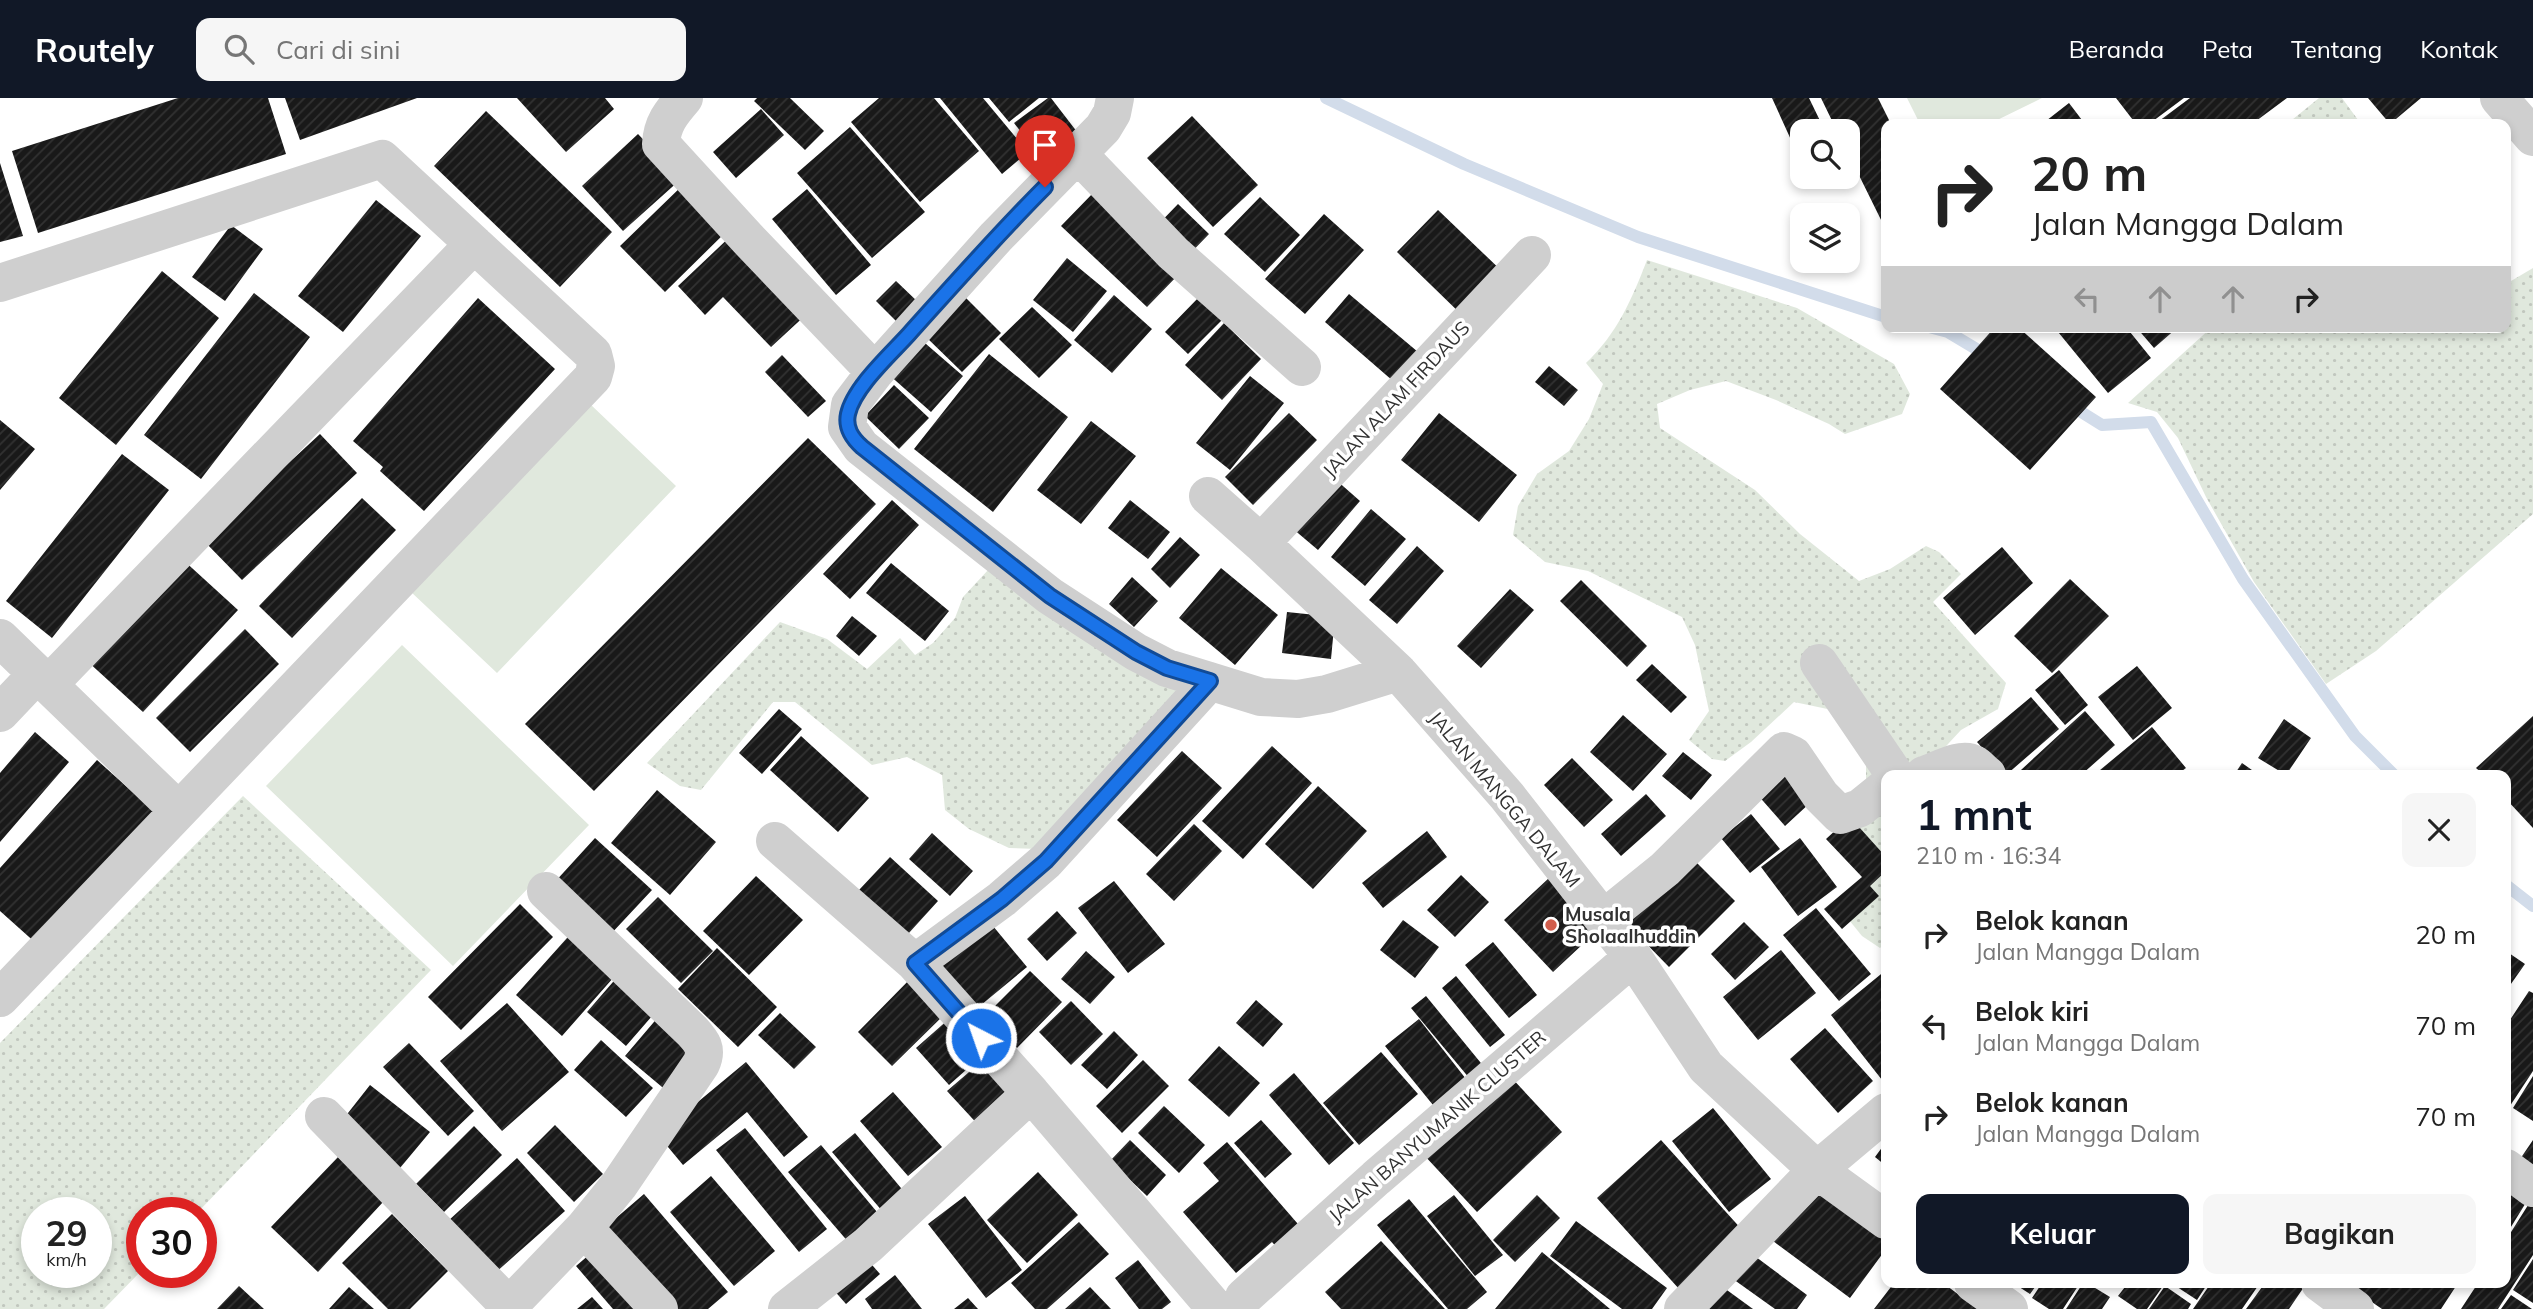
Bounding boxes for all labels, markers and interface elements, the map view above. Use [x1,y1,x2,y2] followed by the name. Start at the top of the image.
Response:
[196,18,686,81] search box
[35,29,154,70] text: Routely
[220,30,258,68] icon: search
[276,33,400,66] text: Cari di sini
[2069,34,2164,64] text: Beranda
[2202,34,2253,64] text: Peta
[2291,34,2382,64] text: Tentang
[2420,34,2498,64] text: Kontak
[1015,115,1075,187] pin
[1790,119,1860,273] map controls
[1790,119,1860,189] button: search
[1026,126,1064,164] icon: arrive
[2031,142,2147,203] text: 20 m
[1916,147,2007,238] icon: right
[1790,203,1860,273] button: layers
[2031,203,2344,243] text: Jalan Mangga Dalam
[2068,280,2106,318] icon: left
[2141,280,2179,318] icon: ahead
[2214,280,2252,318] icon: ahead
[2287,280,2325,318] icon: right
[1317,316,1475,482] street label: JALAN ALAM FIRDAUS
[1424,706,1586,892] street label: JALAN MANGGA DALAM
[1916,788,2032,841] text: 1 mnt
[2402,793,2476,867] button: close
[1916,841,2061,870] text: 210 m · 16:34
[1565,902,1696,948] place label: Musala Sholaalhuddin
[1975,904,2129,937] text: Belok kanan
[1916,916,1954,954] icon: right
[1543,917,1559,933] marker: Musala Sholaalhuddin
[2415,918,2476,951] text: 20 m
[1975,937,2200,966] text: Jalan Mangga Dalam
[1975,995,2089,1028] text: Belok kiri
[944,1001,1018,1075] position arrow
[1916,1007,1954,1045] icon: left
[2415,1009,2476,1042] text: 70 m
[1323,1025,1551,1227] street label: JALAN BANYUMANIK CLUSTER
[1975,1028,2200,1057] text: Jalan Mangga Dalam
[1975,1086,2129,1119] text: Belok kanan
[1916,1098,1954,1136] icon: right
[2415,1100,2476,1133] text: 70 m
[1975,1119,2200,1148] text: Jalan Mangga Dalam
[1916,1194,2189,1274] button: Keluar
[2203,1194,2476,1274] button: Bagikan
[126,1197,217,1288] speed limit sign: 30
[45,1211,88,1255] text: 29
[46,1248,87,1271] text: km/h

